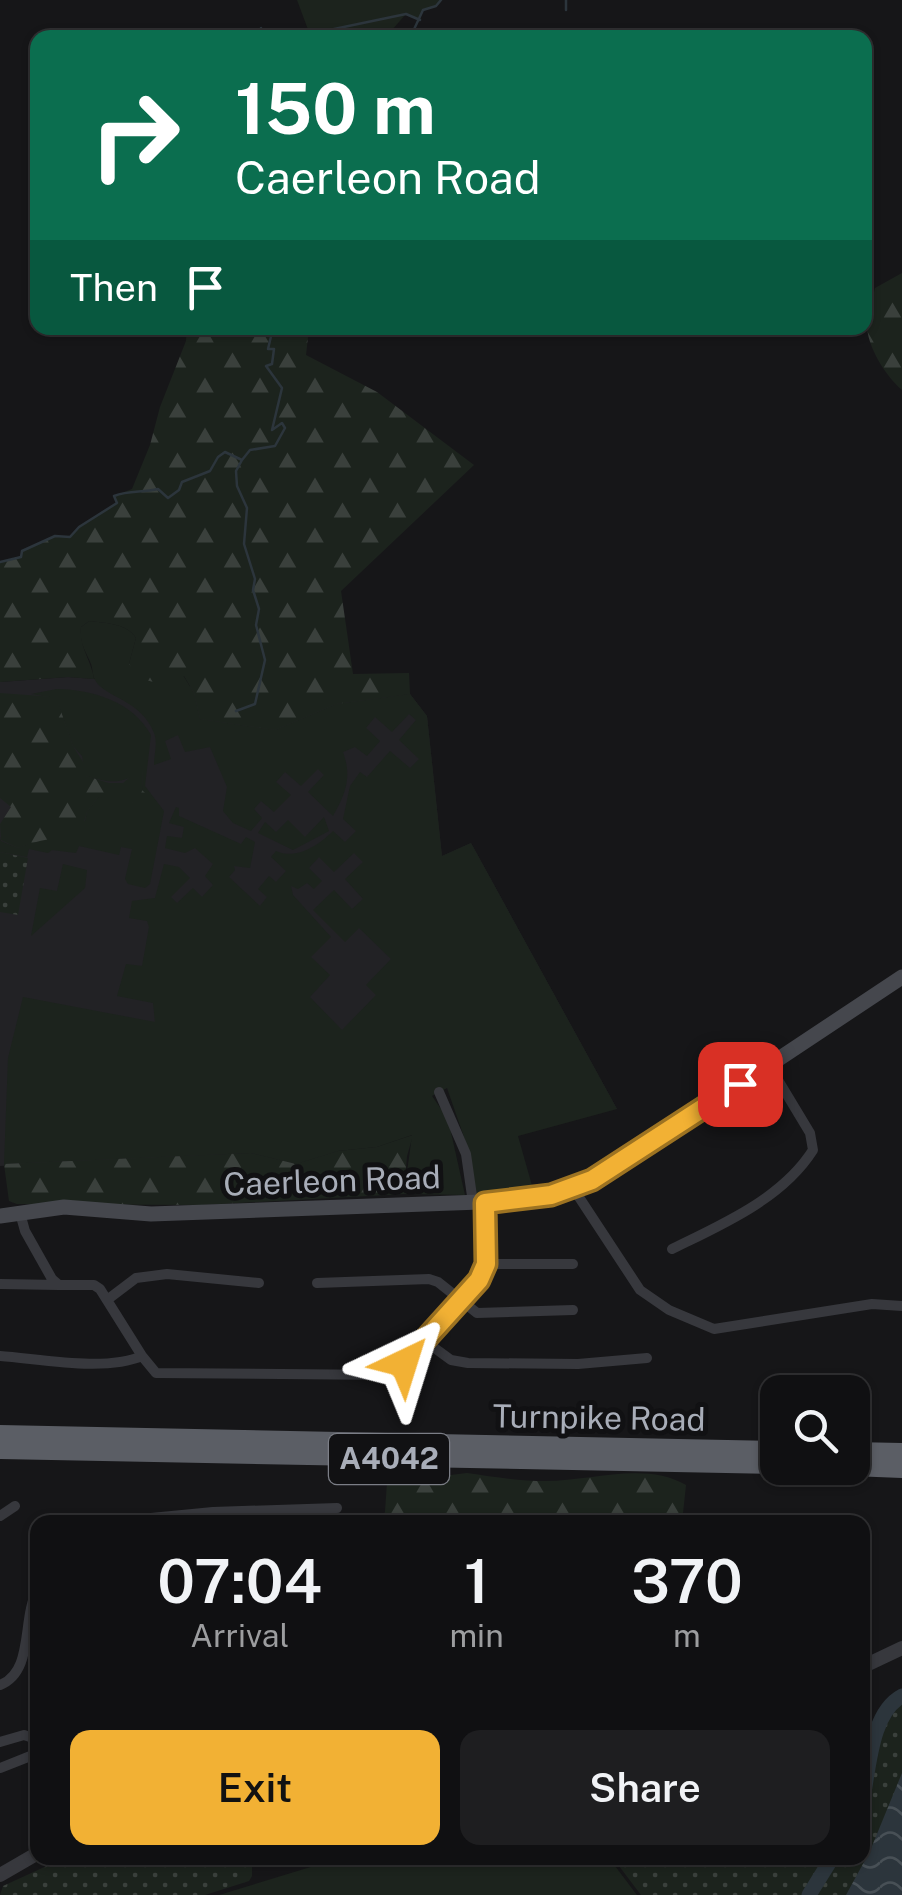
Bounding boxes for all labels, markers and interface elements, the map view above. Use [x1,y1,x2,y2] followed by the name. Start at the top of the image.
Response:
[235,67,436,150] text: 150 m
[70,70,200,200] icon: right
[235,151,541,204] text: Caerleon Road
[178,260,233,315] icon: arrive
[70,265,158,310] text: Then
[698,1042,783,1127] pin
[713,1057,768,1112] icon: arrive
[223,1158,441,1203] street label: Caerleon Road
[352,1311,456,1415] position arrow
[760,1375,870,1485] map controls
[760,1375,870,1485] button: search
[492,1397,706,1438] street label: Turnpike Road
[329,1434,449,1484] road number: A4042
[157,1546,322,1617] text: 07:04
[464,1546,489,1617] text: 1
[631,1546,743,1617] text: 370
[190,1617,289,1654] text: Arrival
[449,1617,504,1654] text: min
[673,1617,701,1654] text: m
[70,1730,440,1845] button: Exit
[460,1730,830,1845] button: Share

